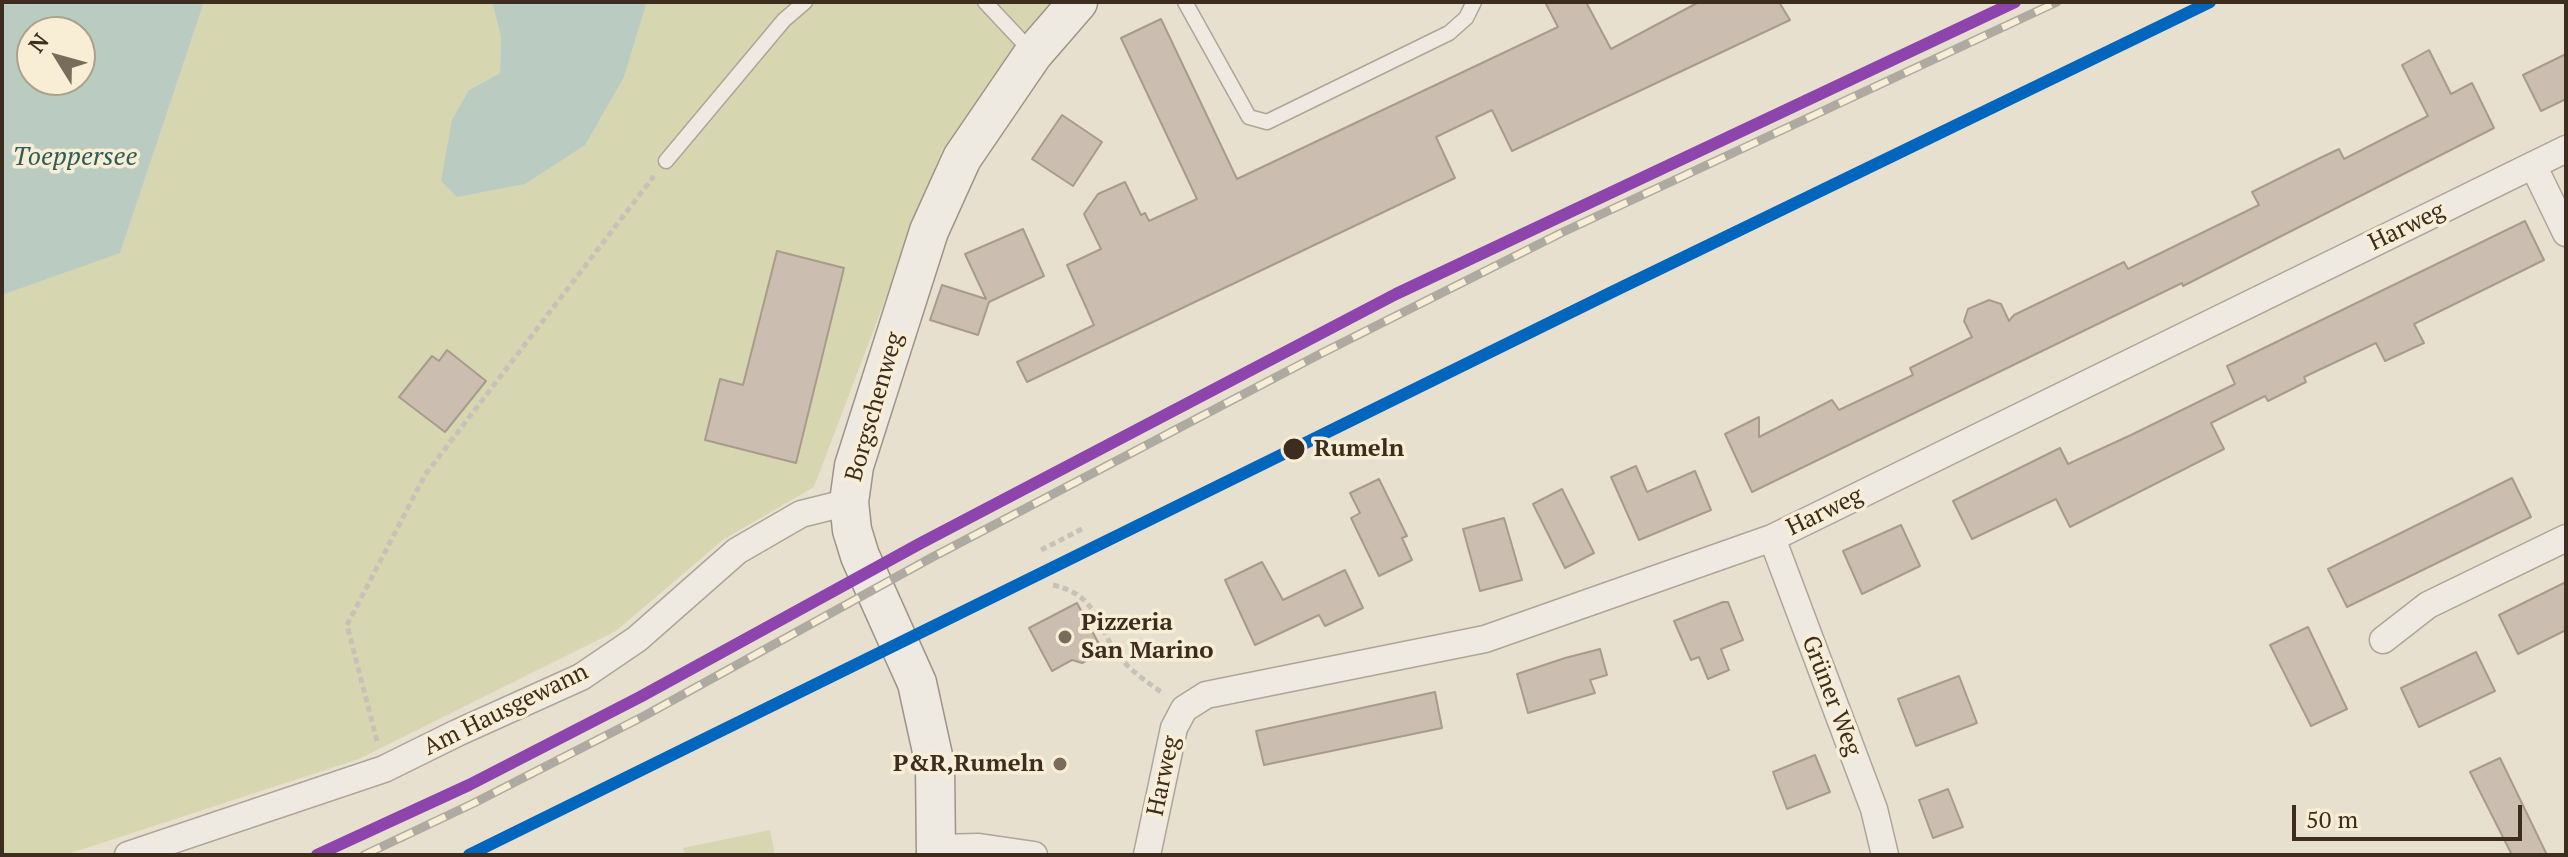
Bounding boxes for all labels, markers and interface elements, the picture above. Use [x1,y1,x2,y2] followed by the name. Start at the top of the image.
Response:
[16,16,96,96] north arrow
[21,27,55,58] text: N
[13,142,137,174] water label: Toeppersee
[2364,196,2450,258] street label: Harweg
[840,329,910,485] street label: Borgschenweg
[1314,435,1404,463] place label: Rumeln
[1281,436,1307,462] marker: Rumeln
[1782,481,1868,543] street label: Harweg
[1081,609,1213,665] place label: Pizzeria San Marino
[1056,628,1074,646] marker: Pizzeria San Marino
[1795,632,1867,760] street label: Grüner Weg
[419,658,593,762] street label: Am Hausgewann
[1141,733,1187,819] street label: Harweg
[893,750,1044,778] place label: P&R,Rumeln
[1051,755,1069,773] marker: P&R,Rumeln
[2296,789,2526,839] scale bar
[2306,803,2358,835] text: 50 m

